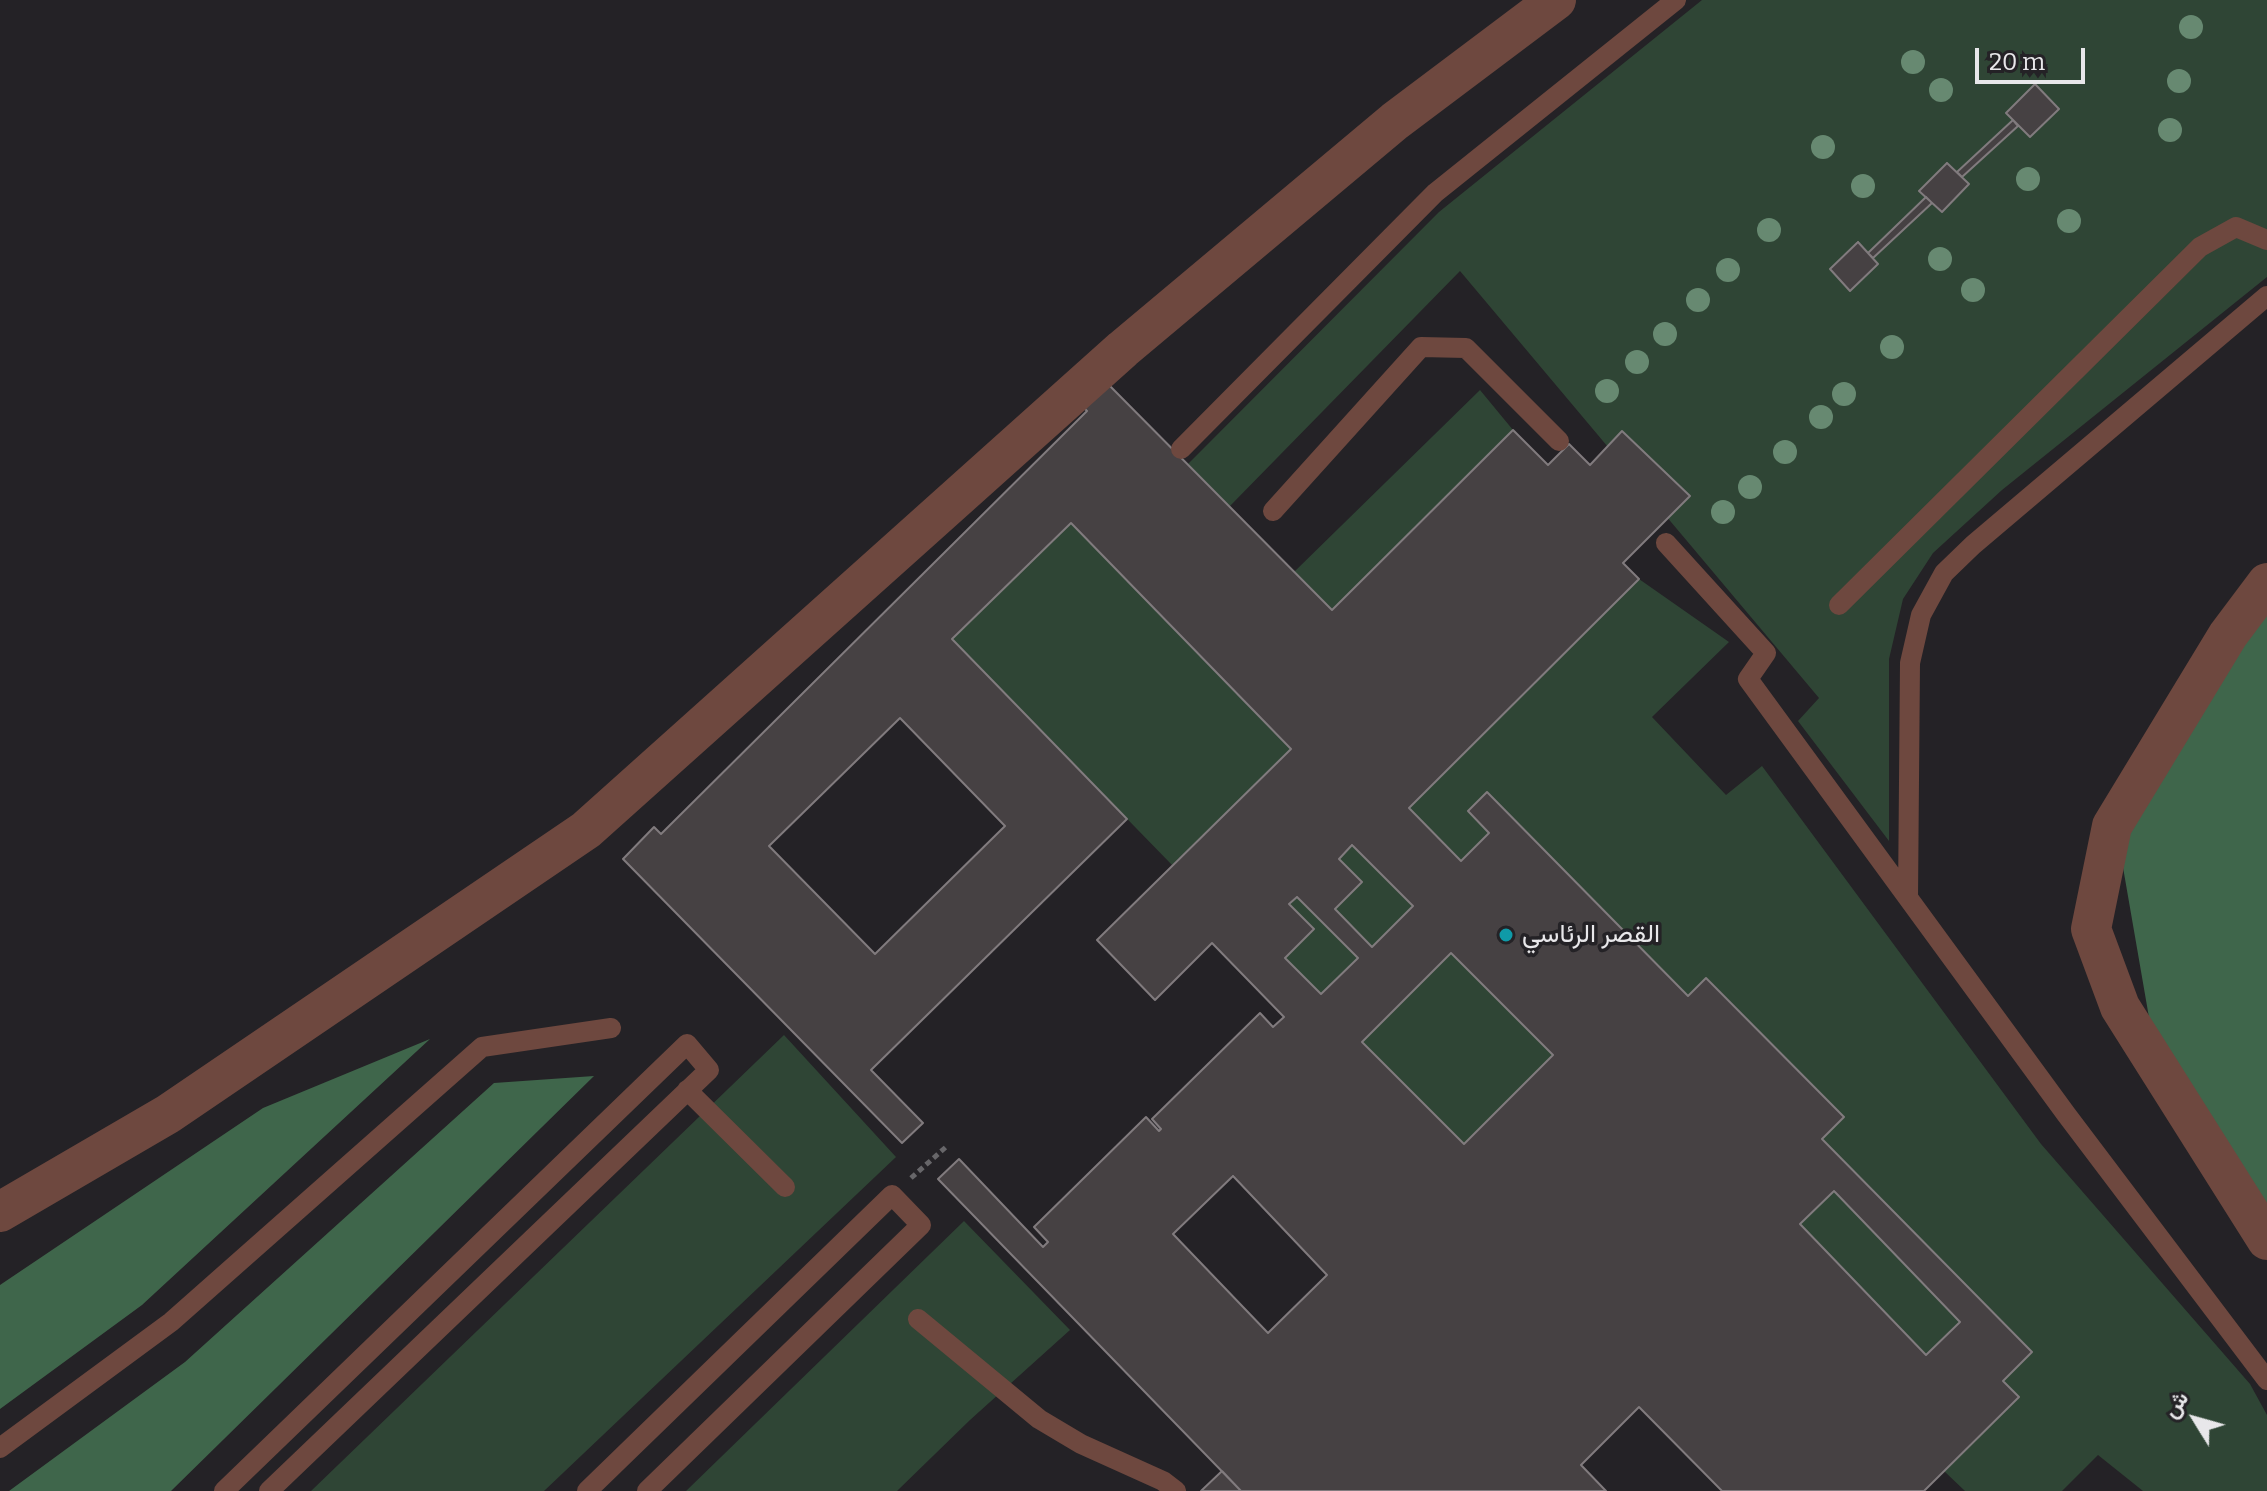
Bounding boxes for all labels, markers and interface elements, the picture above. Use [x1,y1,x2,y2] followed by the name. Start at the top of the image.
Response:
[1979,32,2089,82] scale bar
[1989,48,2045,76] text: 20 m
[1522,919,1660,951] place label: القصر الرئاسي
[1497,926,1515,944] marker: القصر الرئاسي
[2155,1379,2235,1459] north arrow
[2157,1386,2194,1423] text: ش

